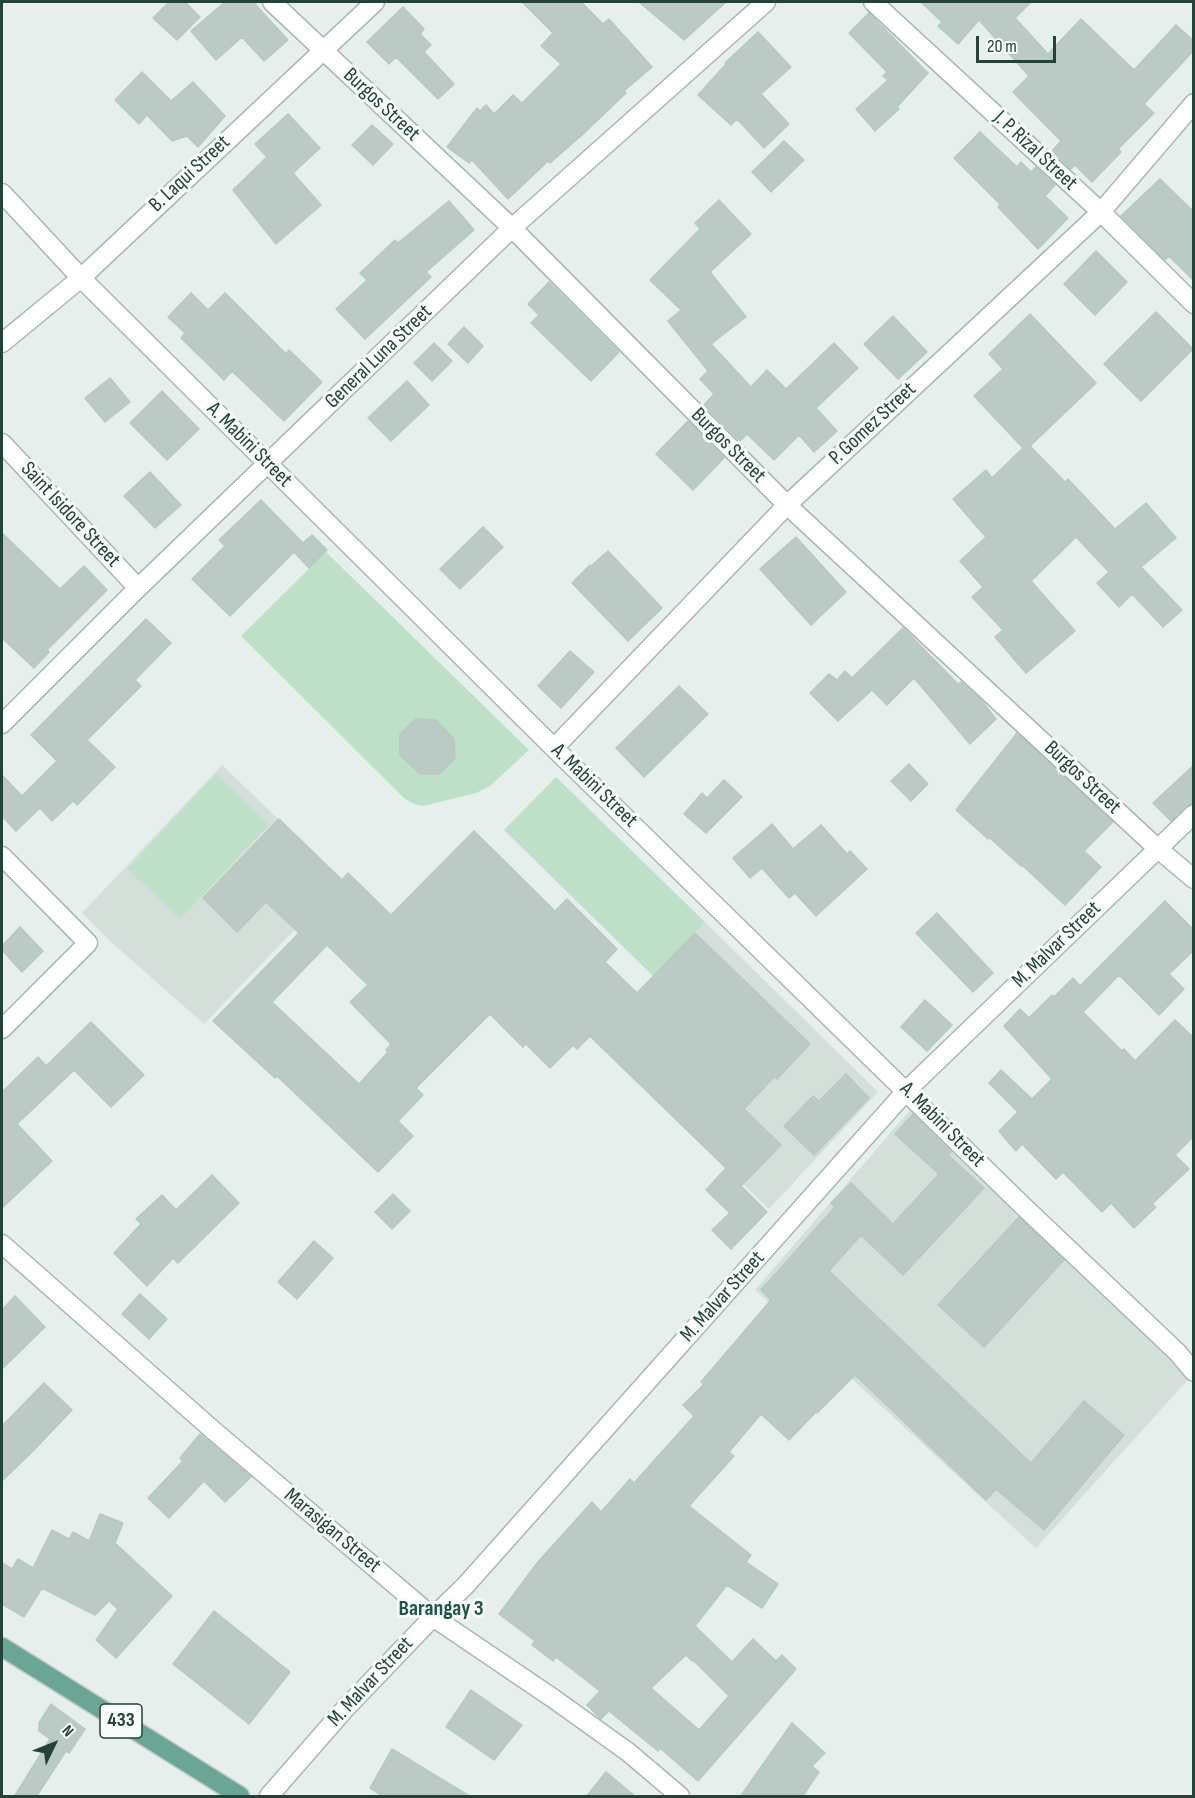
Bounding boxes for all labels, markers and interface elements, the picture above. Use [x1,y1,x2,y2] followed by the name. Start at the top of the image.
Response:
[979,24,1058,62] scale bar
[987,36,1017,57] text: 20 m
[337,63,425,147] street label: Burgos Street
[988,106,1082,196] street label: J. P. Rizal Street
[144,130,236,218] street label: B. Laqui Street
[320,300,438,414] street label: General Luna Street
[824,377,922,471] street label: P. Gomez Street
[201,397,297,493] street label: A. Mabini Street
[685,403,771,489] street label: Burgos Street
[15,457,125,573] street label: Saint Isidore Street
[1038,736,1126,820] street label: Burgos Street
[546,739,642,833] street label: A. Mabini Street
[1007,896,1107,994] street label: M. Malvar Street
[894,1077,990,1173] street label: A. Mabini Street
[676,1246,770,1348] street label: M. Malvar Street
[278,1483,386,1579] street label: Marasigan Street
[398,1596,484,1622] district label: Barangay 3
[323,1632,419,1732] street label: M. Malvar Street
[100,1704,142,1738] road number: 433
[24,1714,84,1774] north arrow
[58,1722,77,1741] text: N

